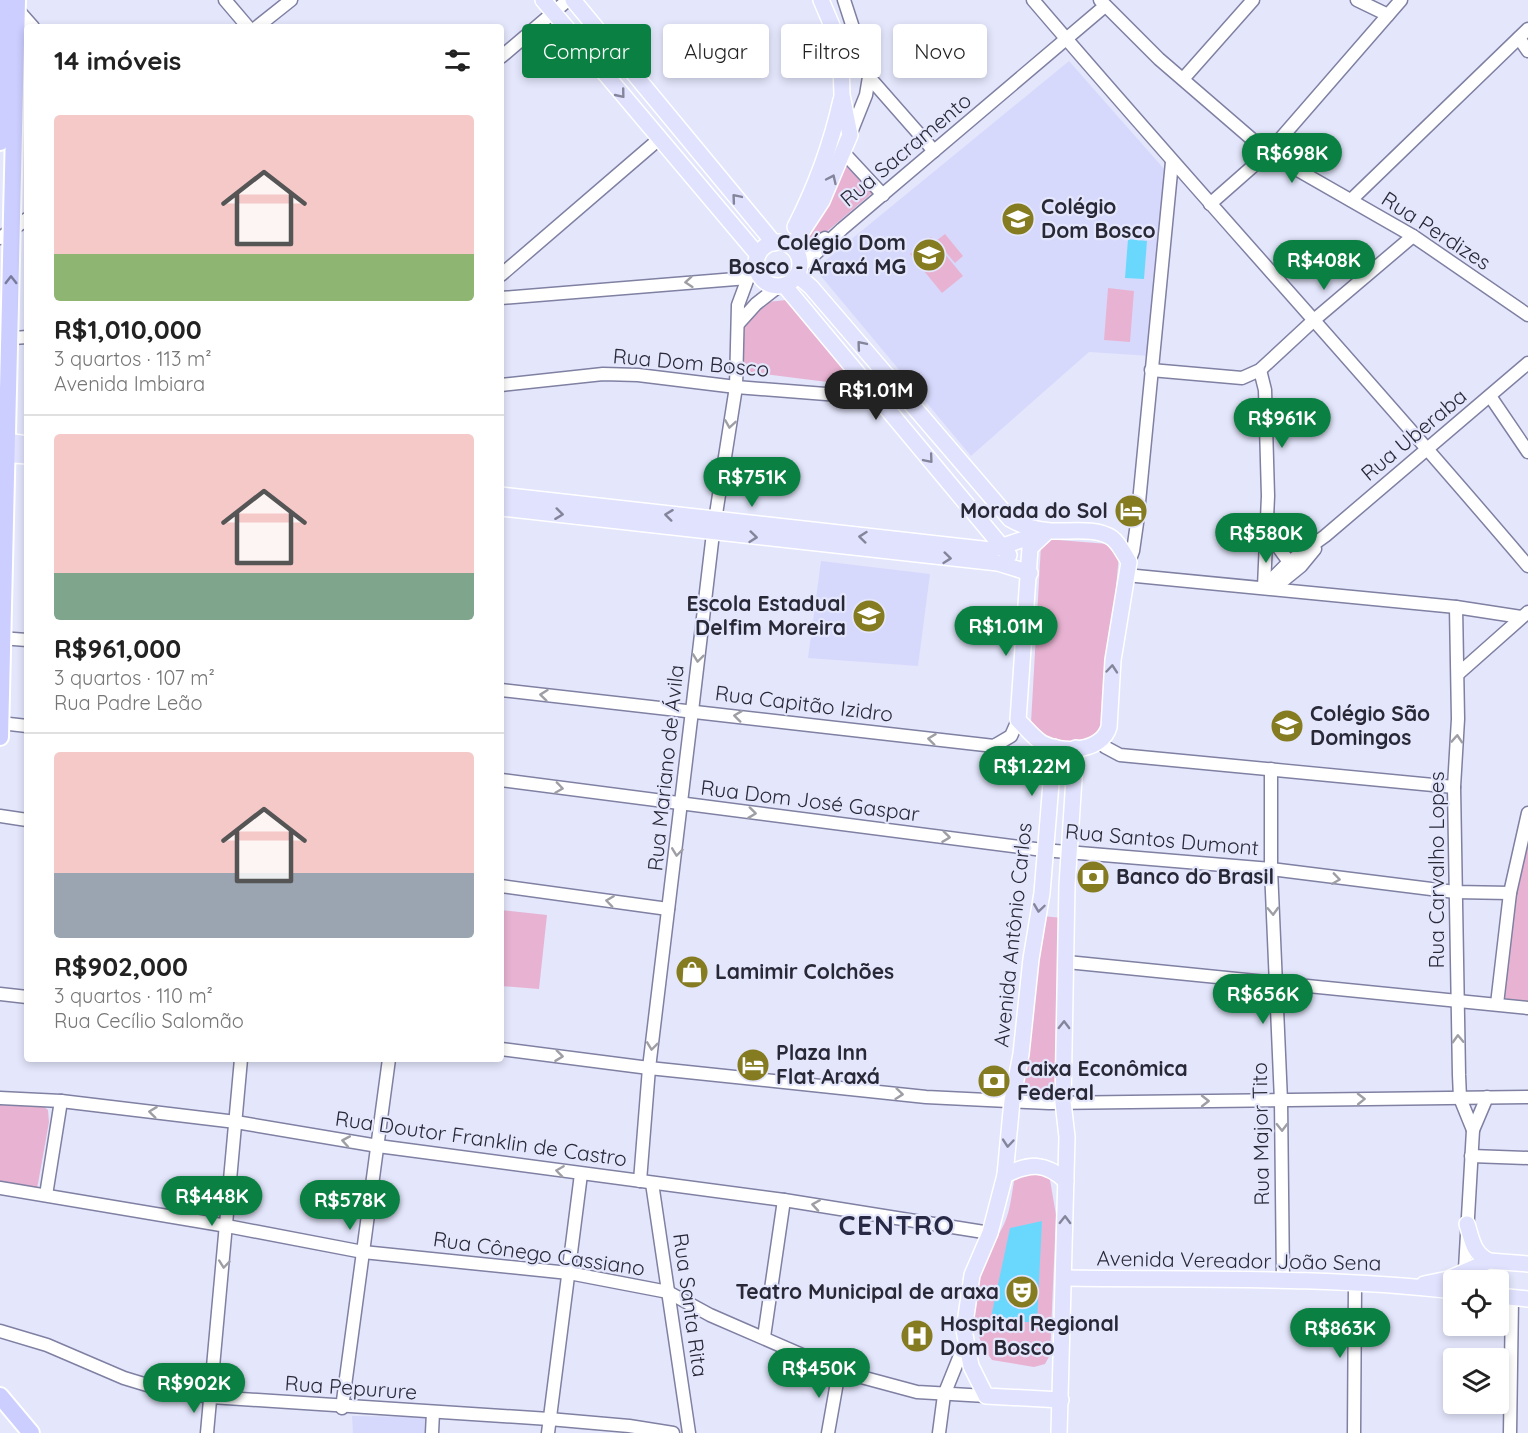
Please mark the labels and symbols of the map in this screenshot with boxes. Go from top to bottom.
one-way arrow [613,87,624,98]
street label: Rua Sacramento [835,87,976,212]
pin: R$698K [1243,133,1341,184]
one-way arrow [825,174,837,185]
street label: Rua Perdizes [1377,185,1496,275]
place label: Colégio Dom Bosco [1041,193,1156,243]
one-way arrow [732,194,743,205]
school or university icon: Colégio Dom Bosco [1000,201,1036,237]
place label: Colégio Dom Bosco - Araxá MG [728,229,906,279]
school or university icon: Colégio Dom Bosco - Araxá MG [911,237,947,273]
pin: R$408K [1275,240,1373,291]
one-way arrow [5,276,17,285]
one-way arrow [685,276,694,289]
one-way arrow [857,341,868,352]
street label: Rua Dom Bosco [612,342,770,382]
pin: R$1.01M [821,370,931,421]
street label: Rua Uberaba [1355,383,1471,486]
pin: R$961K [1233,398,1331,449]
one-way arrow [724,418,737,428]
one-way arrow [922,452,933,463]
pin: R$751K [703,457,801,508]
hotel icon: Morada do Sol [1113,493,1149,529]
place label: Morada do Sol [960,497,1108,523]
one-way arrow [555,508,564,520]
one-way arrow [664,509,673,522]
pin: R$580K [1217,513,1315,564]
one-way arrow [748,530,757,543]
one-way arrow [858,531,867,543]
one-way arrow [942,551,951,563]
place label: Escola Estadual Delfim Moreira [686,590,846,640]
school or university icon: Escola Estadual Delfim Moreira [851,598,887,634]
pin: R$1.01M [951,606,1061,657]
one-way arrow [692,654,705,663]
street label: Rua Mariano de Ávila [641,663,689,872]
one-way arrow [1105,664,1118,674]
street label: Rua Capitão Izidro [714,679,895,727]
one-way arrow [540,689,549,702]
place label: Colégio São Domingos [1310,700,1430,750]
school or university icon: Colégio São Domingos [1269,708,1305,744]
one-way arrow [734,710,743,723]
one-way arrow [927,733,936,745]
one-way arrow [1450,735,1463,744]
pin: R$1.22M [977,746,1087,797]
street label: Rua Carvalho Lopes [1423,771,1449,969]
street label: Rua Dom José Gaspar [699,774,921,826]
one-way arrow [554,781,564,793]
one-way arrow [748,806,757,819]
street label: Rua Santos Dumont [1064,818,1260,860]
street label: Avenida Antônio Carlos [987,821,1037,1049]
one-way arrow [941,831,950,843]
one-way arrow [671,848,683,857]
bank icon: Banco do Brasil [1075,859,1111,895]
place label: Banco do Brasil [1116,863,1274,889]
one-way arrow [1331,872,1340,884]
one-way arrow [606,895,615,907]
one-way arrow [1034,903,1046,913]
one-way arrow [1266,907,1279,916]
shop icon: Lamimir Colchões [674,954,710,990]
place label: Lamimir Colchões [715,958,894,984]
pin: R$656K [1214,974,1312,1025]
one-way arrow [1058,1021,1070,1030]
one-way arrow [1451,1035,1464,1044]
place label: Plaza Inn Flat Araxá [776,1039,880,1089]
one-way arrow [646,1041,659,1050]
hotel icon: Plaza Inn Flat Araxá [735,1047,771,1083]
one-way arrow [554,1050,564,1062]
place label: Caixa Econômica Federal [1017,1055,1188,1105]
street label: Rua Major Tito [1246,1062,1274,1206]
bank icon: Caixa Econômica Federal [976,1063,1012,1099]
one-way arrow [894,1088,903,1100]
one-way arrow [1356,1093,1365,1105]
one-way arrow [1201,1095,1210,1107]
street label: Rua Doutor Franklin de Castro [334,1105,629,1171]
one-way arrow [149,1106,158,1119]
one-way arrow [1275,1123,1288,1132]
one-way arrow [342,1135,352,1148]
one-way arrow [1002,1138,1015,1147]
one-way arrow [555,1166,565,1178]
pin: R$448K [163,1176,261,1227]
pin: R$578K [301,1180,399,1231]
one-way arrow [811,1199,821,1212]
district label: CENTRO [839,1208,955,1242]
one-way arrow [1059,1215,1071,1224]
street label: Rua Cônego Cassiano [431,1225,647,1281]
street label: Rua Santa Rita [668,1231,714,1378]
street label: Avenida Vereador João Sena [1096,1245,1382,1275]
one-way arrow [218,1259,231,1268]
theatre icon: Teatro Municipal de araxa [1004,1274,1040,1310]
place label: Teatro Municipal de araxa [736,1278,999,1304]
pin: R$863K [1291,1308,1389,1359]
place label: Hospital Regional Dom Bosco [940,1310,1119,1360]
hospital icon: Hospital Regional Dom Bosco [899,1318,935,1354]
pin: R$450K [770,1348,868,1399]
pin: R$902K [145,1363,243,1414]
street label: Rua Pepurure [284,1369,418,1405]

